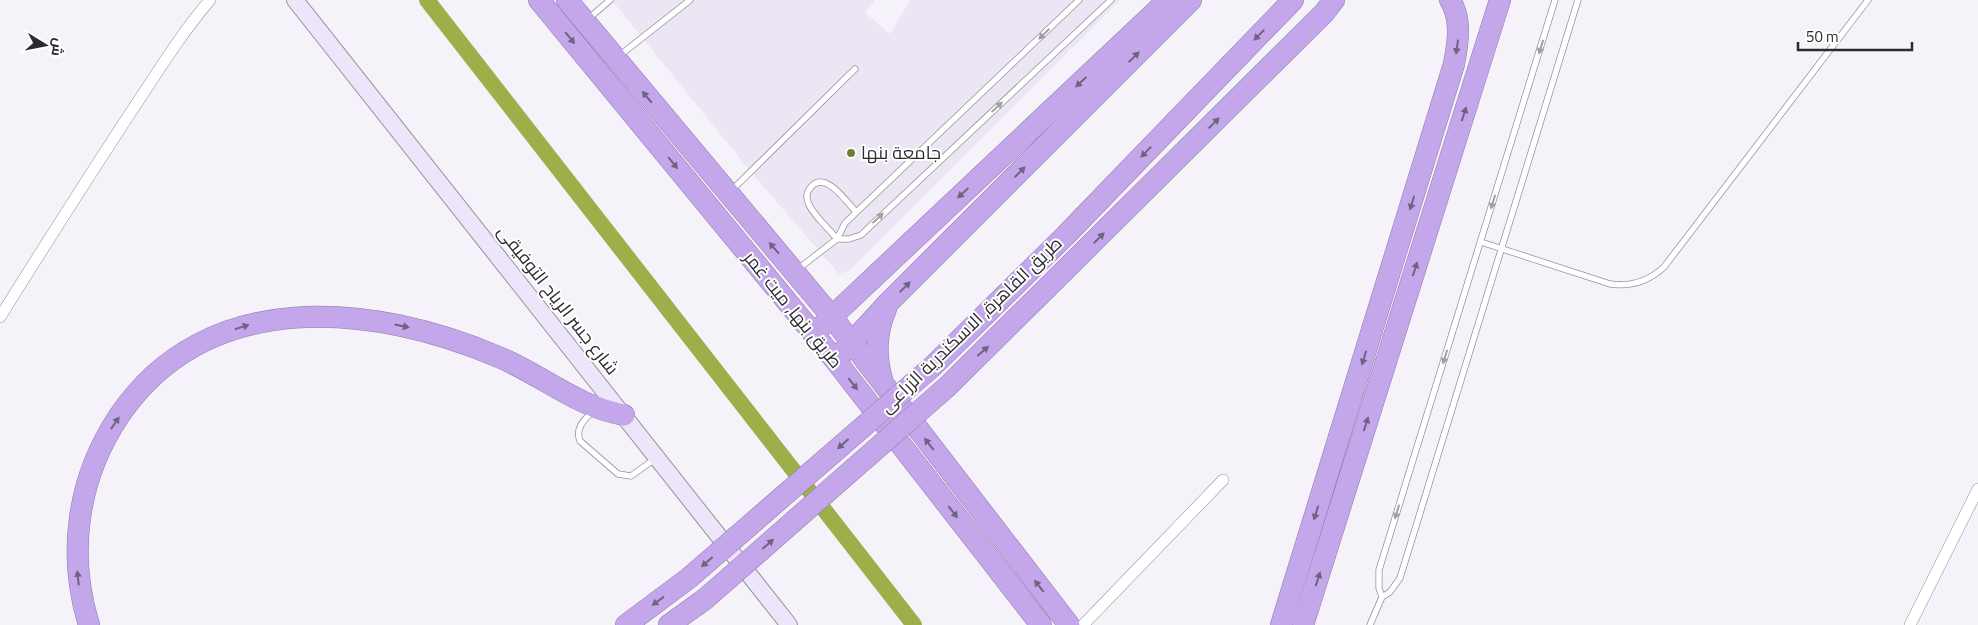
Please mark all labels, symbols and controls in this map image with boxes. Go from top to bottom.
north arrow [20,20,70,70]
scale bar [1798,20,1912,52]
text: 50 m [1806,25,1839,48]
one-way arrow [1038,28,1050,40]
one-way arrow [1253,29,1265,41]
one-way arrow [564,31,575,44]
text: ش [46,37,70,58]
one-way arrow [1453,39,1461,55]
one-way arrow [1537,39,1545,54]
one-way arrow [1128,51,1140,63]
one-way arrow [1076,76,1088,88]
one-way arrow [641,90,652,103]
one-way arrow [991,101,1003,113]
one-way arrow [1461,106,1469,121]
one-way arrow [1208,117,1220,129]
place label: جامعة بنها [861,139,941,166]
one-way arrow [1140,146,1152,158]
marker: جامعة بنها [845,147,857,159]
one-way arrow [668,156,679,169]
one-way arrow [1013,167,1025,179]
one-way arrow [958,187,970,199]
one-way arrow [1407,195,1415,210]
one-way arrow [1489,195,1497,210]
one-way arrow [872,212,884,224]
street label: شارع جسر الرياح التوفيقى [491,219,626,380]
street label: طريق القاهرة, الاسكندرية الزراعى [873,230,1068,419]
one-way arrow [1093,232,1105,244]
one-way arrow [768,242,780,254]
street label: طريق بنها, ميت غمر [737,244,849,374]
one-way arrow [1412,261,1420,276]
one-way arrow [898,281,910,293]
one-way arrow [234,322,249,330]
one-way arrow [395,323,411,331]
one-way arrow [976,346,989,357]
one-way arrow [1441,350,1449,365]
one-way arrow [1359,351,1367,366]
one-way arrow [848,377,859,390]
one-way arrow [110,416,120,429]
one-way arrow [1363,416,1371,431]
one-way arrow [924,437,934,451]
one-way arrow [837,438,849,449]
one-way arrow [948,505,958,519]
one-way arrow [1393,505,1401,520]
one-way arrow [1311,506,1319,521]
one-way arrow [761,538,773,550]
one-way arrow [701,557,714,568]
one-way arrow [74,569,82,585]
one-way arrow [1314,571,1322,586]
one-way arrow [1034,579,1044,593]
one-way arrow [652,596,665,607]

